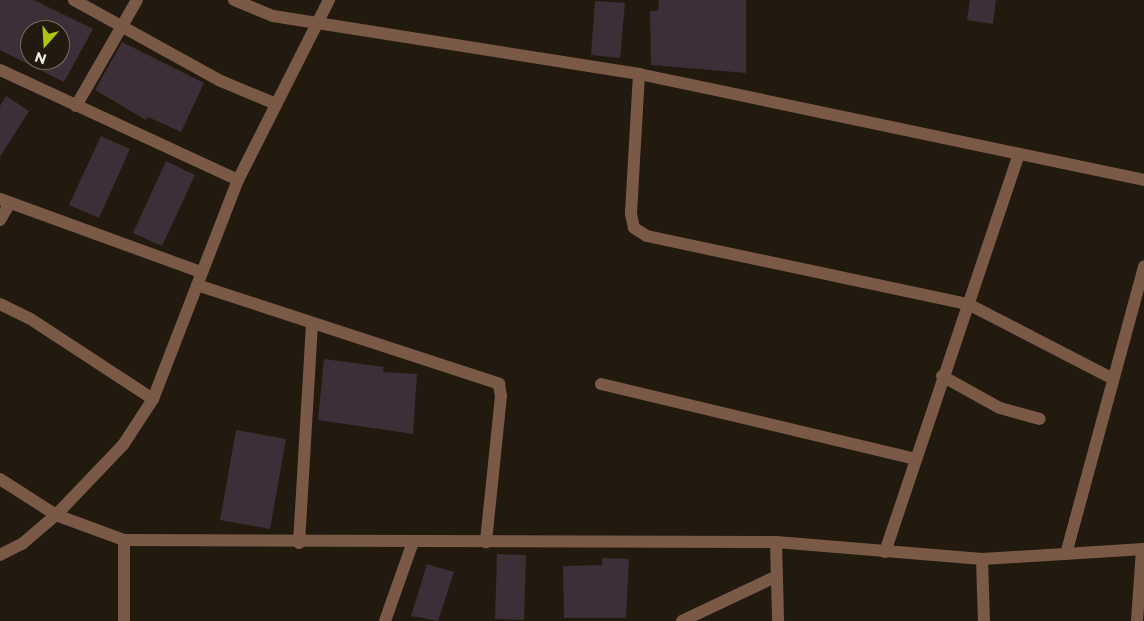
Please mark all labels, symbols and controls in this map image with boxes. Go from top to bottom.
north arrow [20,20,70,70]
text: N [32,48,49,69]

